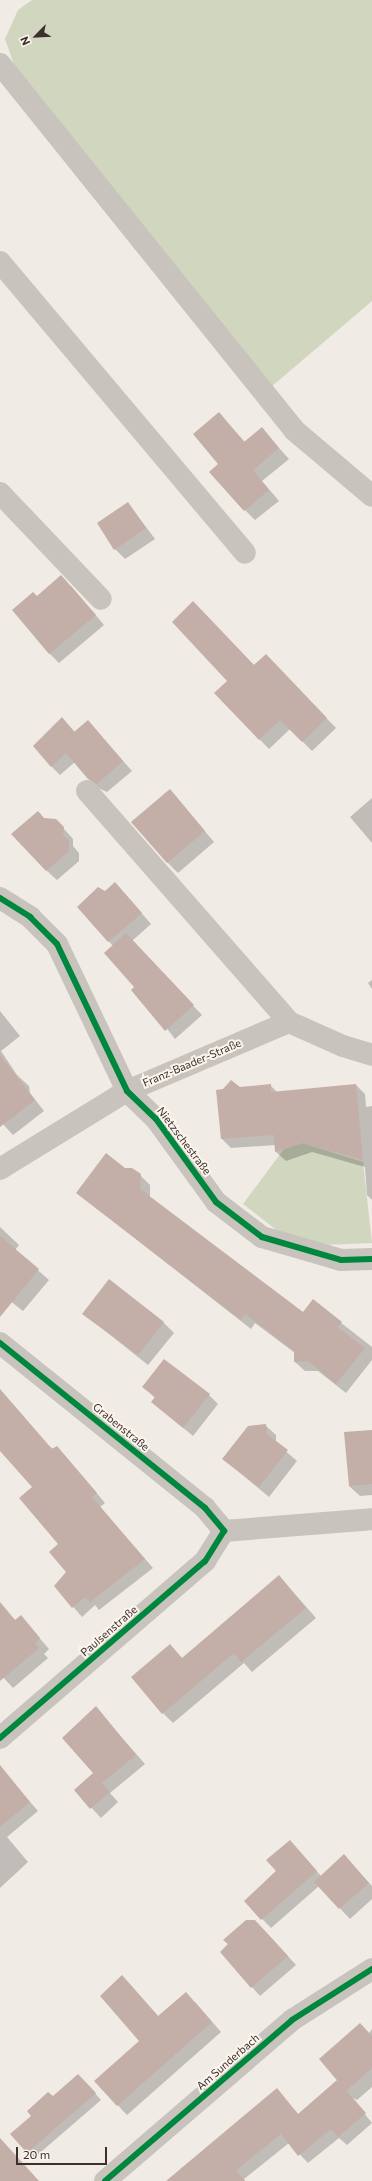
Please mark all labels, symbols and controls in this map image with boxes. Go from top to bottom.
north arrow [16,16,56,56]
text: N [17,35,32,48]
street label: Franz-Baader-Straße [141,1036,243,1090]
street label: Nietzschestraße [154,1105,214,1177]
street label: Grabenstraße [90,1400,152,1454]
street label: Paulsenstraße [78,1603,140,1659]
street label: Am Sunderbach [194,2031,262,2093]
scale bar [18,2139,109,2165]
text: 20 m [23,2147,50,2161]

